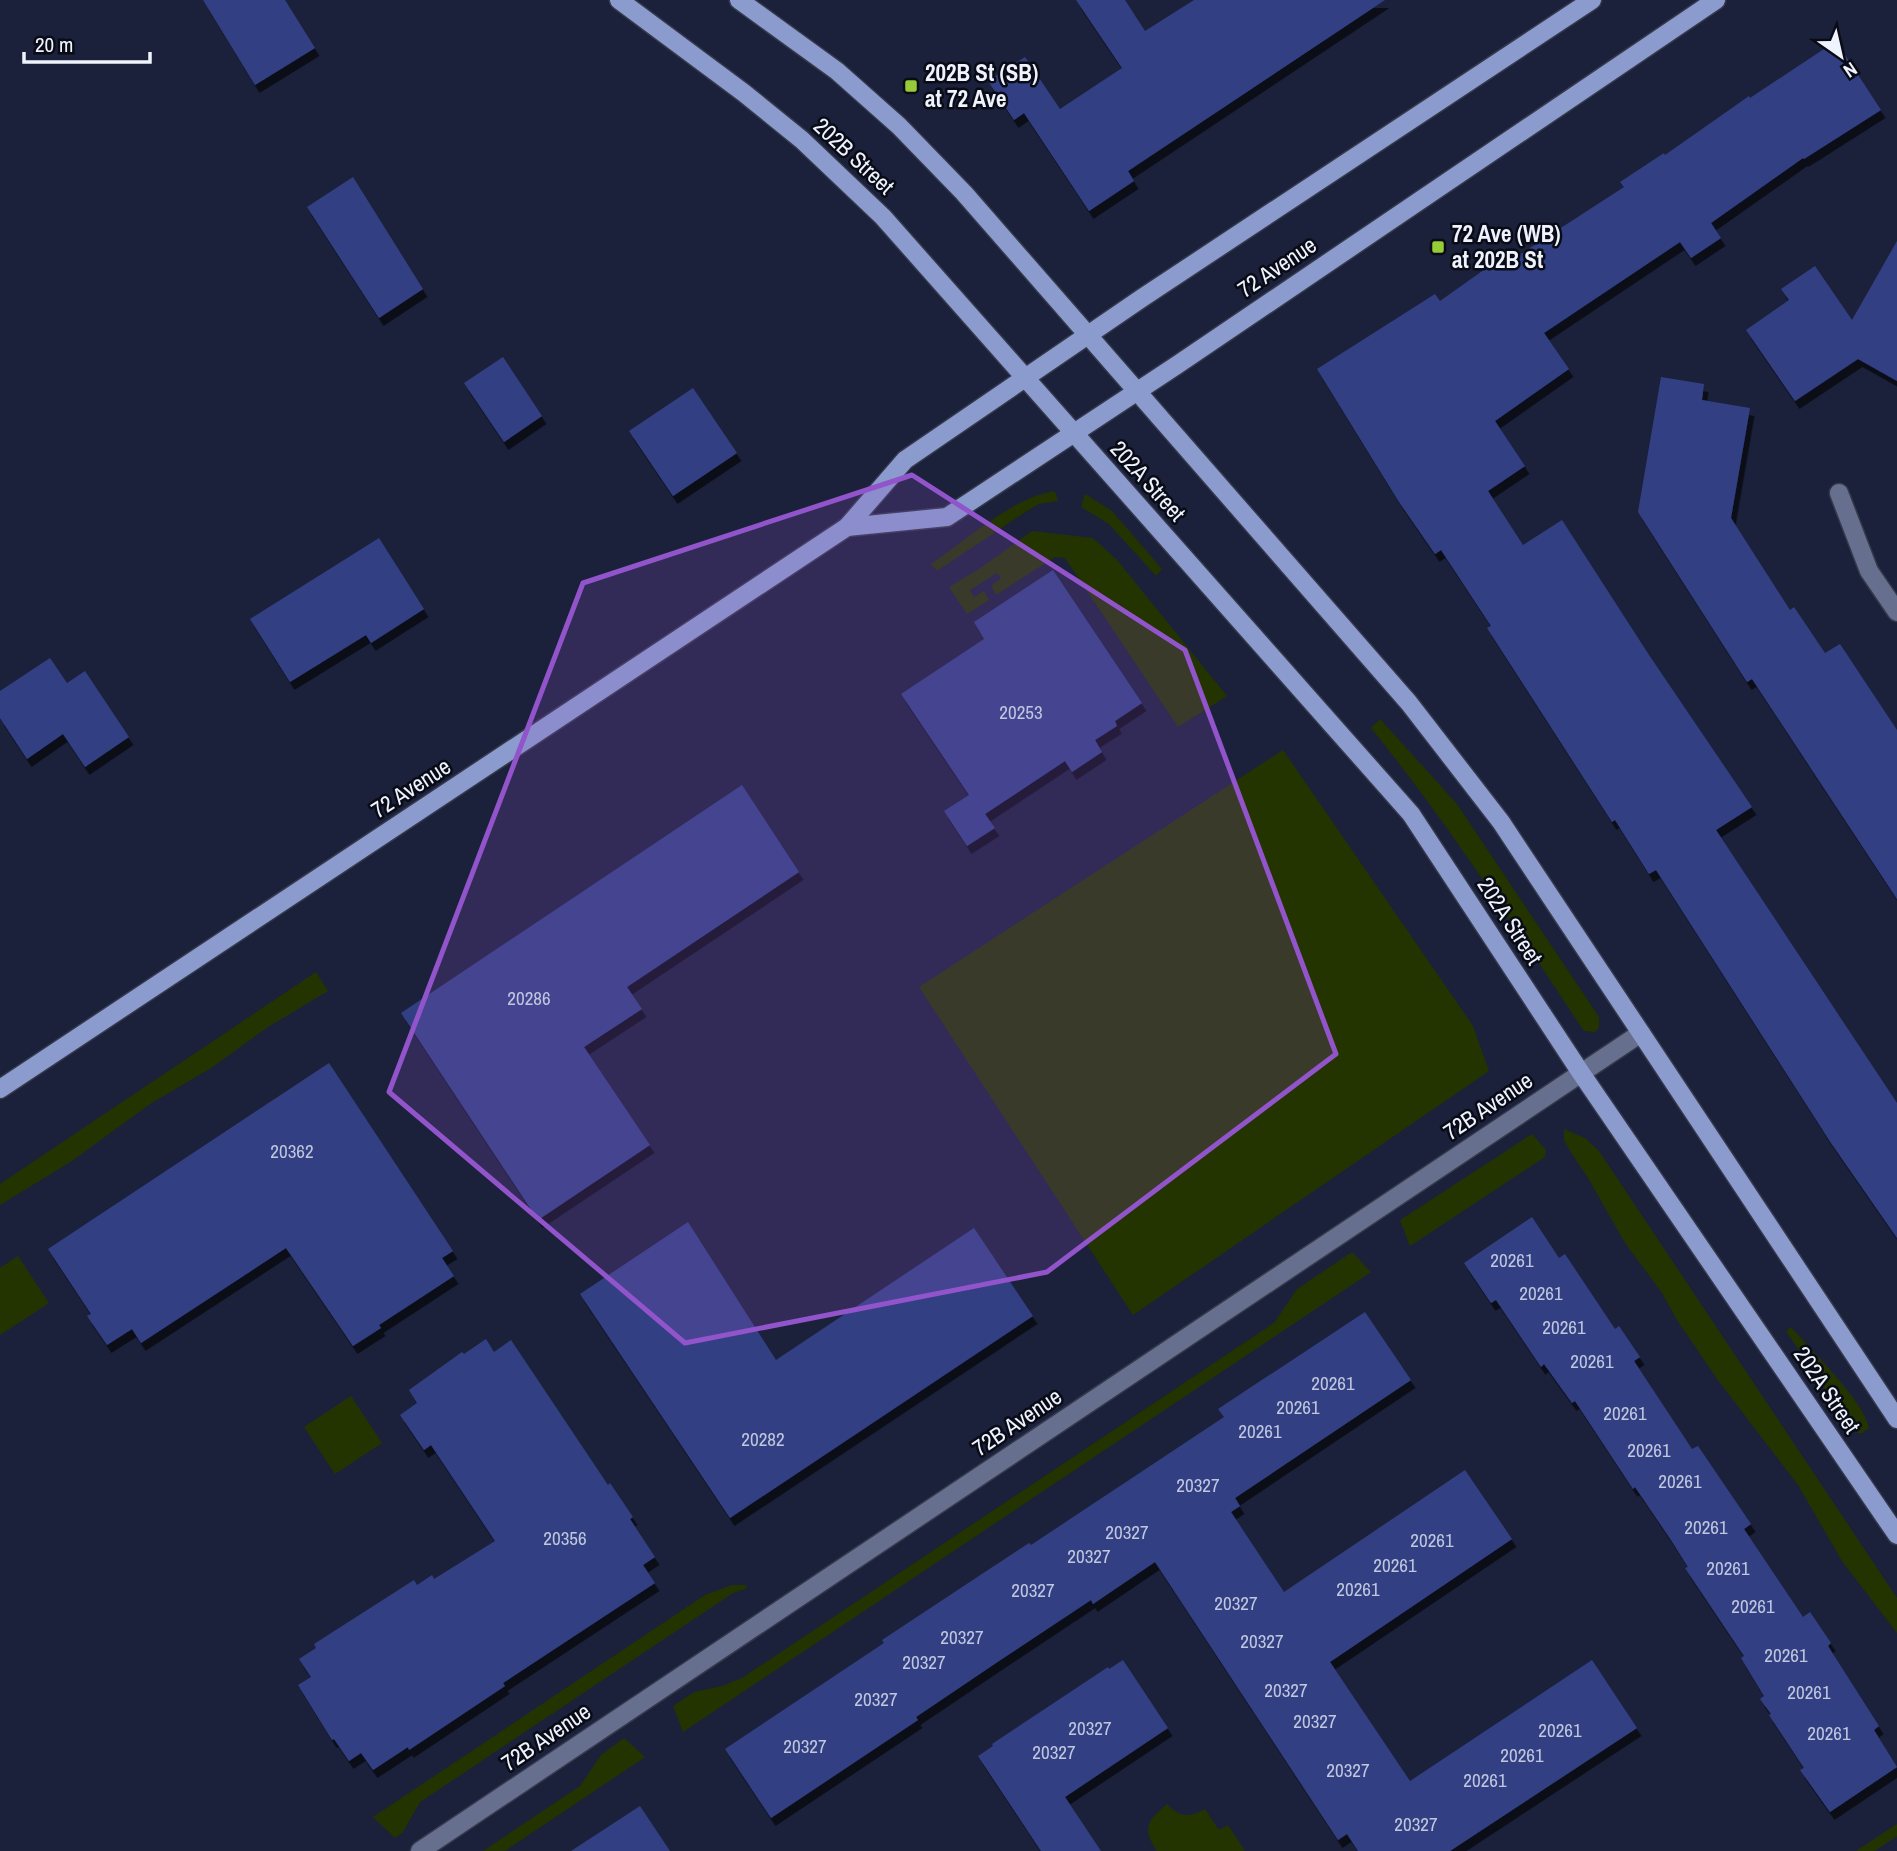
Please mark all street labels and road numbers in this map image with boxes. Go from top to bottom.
street label: 202B Street [807,110,901,201]
street label: 72 Avenue [1231,229,1322,304]
street label: 202A Street [1104,434,1193,528]
street label: 72 Avenue [365,750,456,825]
street label: 202A Street [1471,871,1550,971]
street label: 72B Avenue [1437,1064,1538,1147]
street label: 202A Street [1787,1340,1868,1439]
street label: 72B Avenue [966,1380,1067,1463]
street label: 72B Avenue [495,1695,596,1778]

